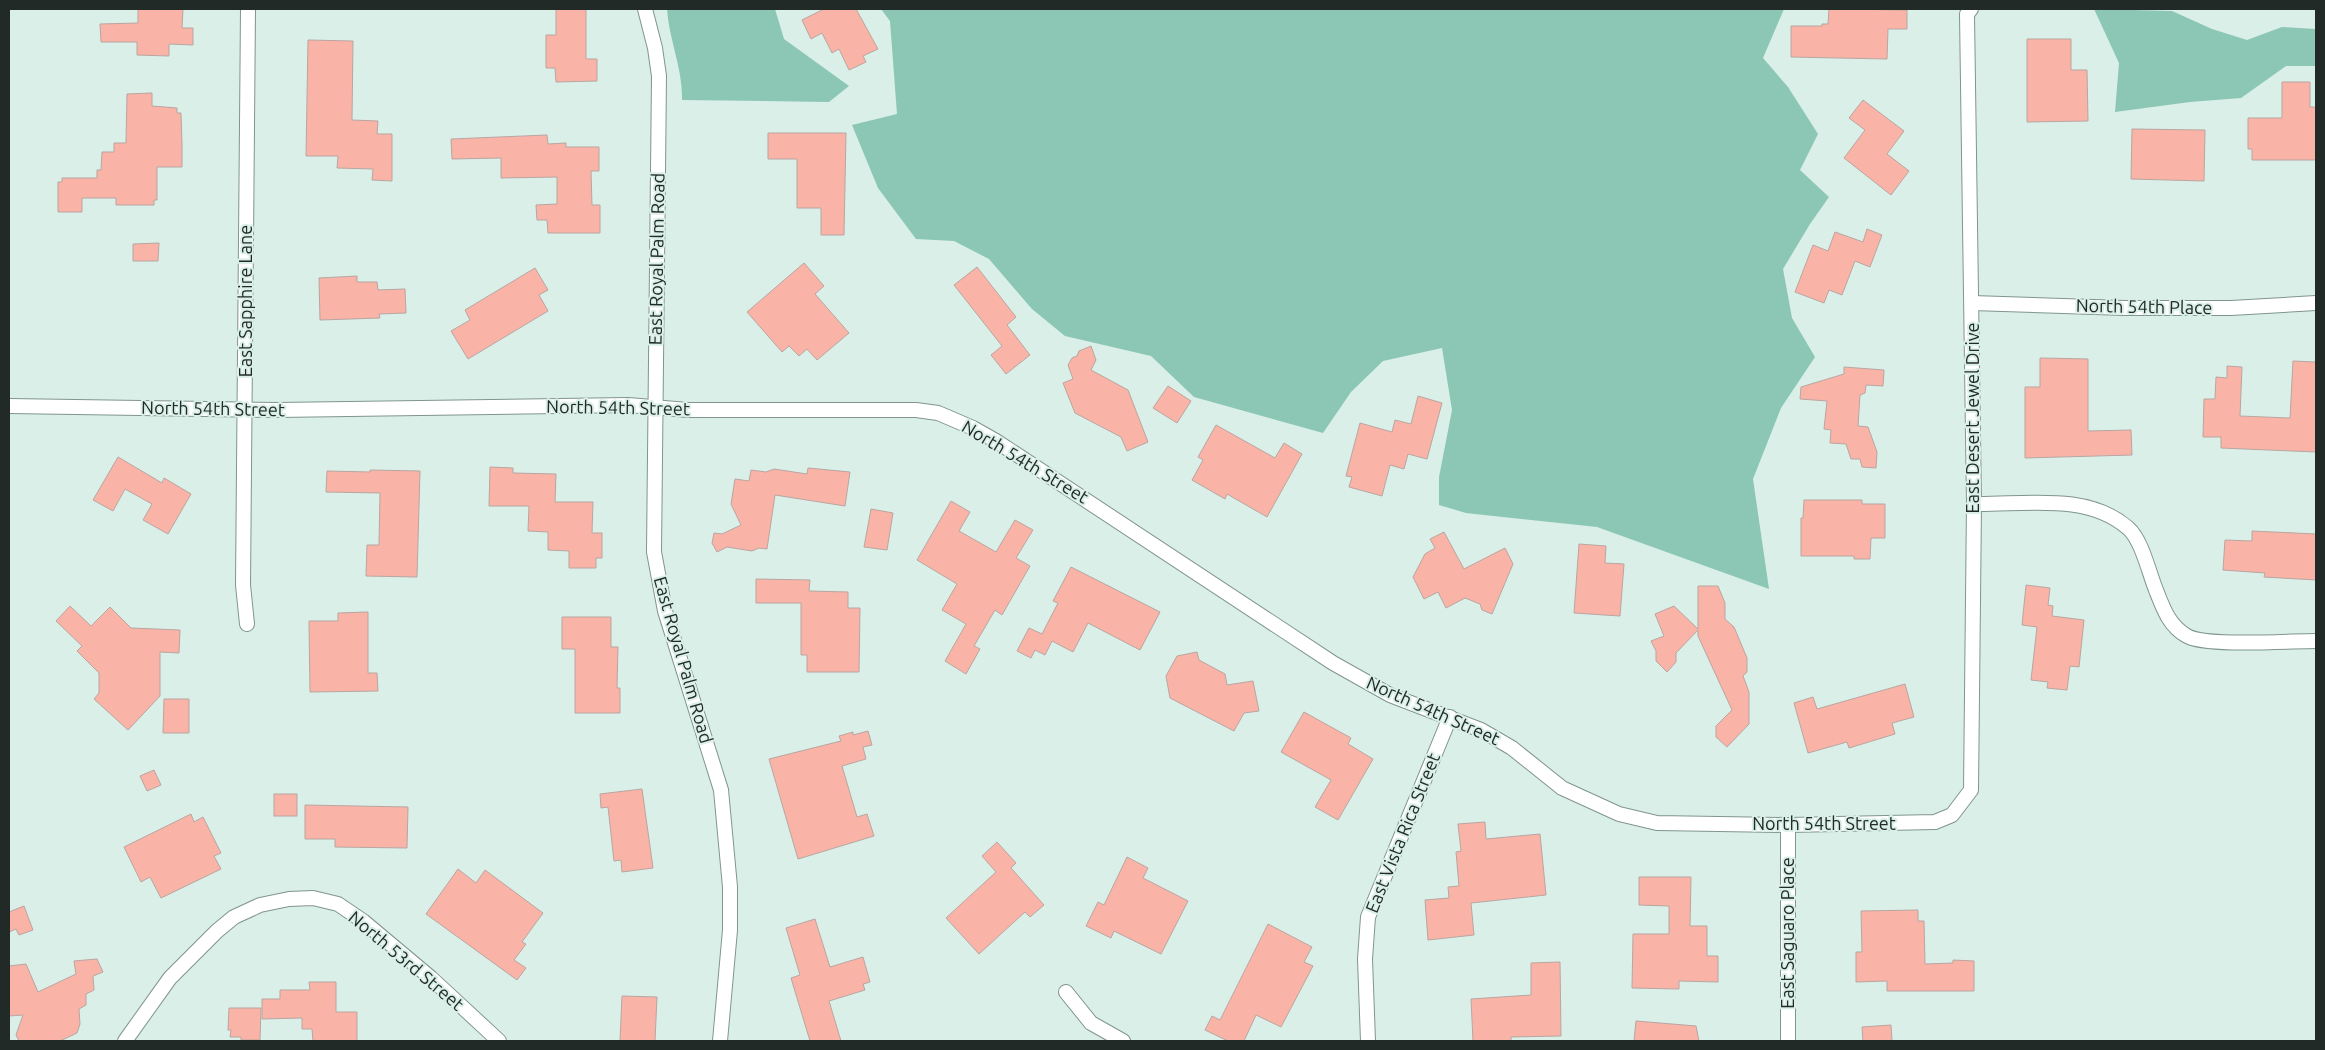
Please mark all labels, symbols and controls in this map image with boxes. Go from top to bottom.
street label: East Royal Palm Road [644,173,668,345]
street label: East Sapphire Lane [235,225,255,377]
street label: North 54th Place [2076,295,2212,317]
street label: East Desert Jewel Drive [1962,323,1982,513]
street label: North 54th Street [546,396,690,418]
street label: North 54th Street [141,397,285,419]
street label: North 54th Street [959,416,1092,507]
street label: East Royal Palm Road [651,574,717,745]
street label: North 54th Street [1364,672,1503,748]
street label: East Vista Rica Street [1361,750,1443,915]
street label: North 54th Street [1752,813,1896,833]
street label: East Saguaro Place [1777,857,1797,1009]
street label: North 53rd Street [345,906,468,1014]

